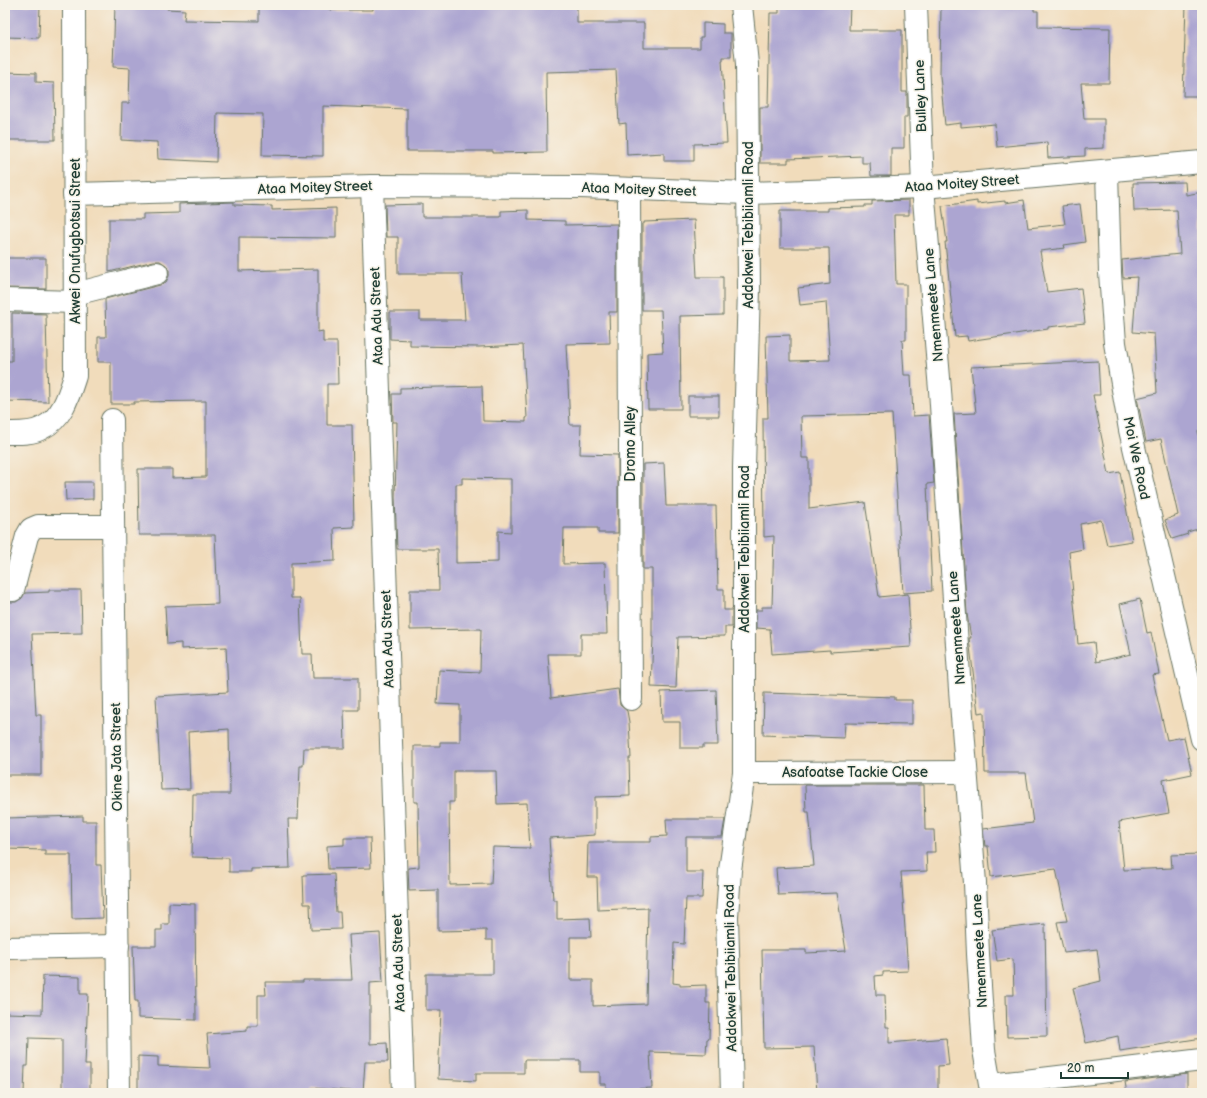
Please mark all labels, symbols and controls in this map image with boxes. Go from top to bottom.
street label: Bulley Lane [911,59,930,133]
street label: Addokwei Tebibiiamli Road [740,141,757,309]
street label: Akwei Onufugbotsui Street [67,157,84,324]
street label: Ataa Moitey Street [904,171,1021,196]
street label: Ataa Moitey Street [257,177,373,198]
street label: Ataa Moitey Street [581,179,697,200]
street label: Nmenmeete Lane [920,247,947,363]
street label: Ataa Adu Street [366,266,387,365]
street label: Dromo Alley [622,406,639,482]
street label: Moi We Road [1119,415,1154,501]
street label: Addokwei Tebibiiamli Road [736,465,753,633]
street label: Nmenmeete Lane [944,570,969,686]
street label: Ataa Adu Street [377,589,398,688]
street label: Okine Jata Street [107,702,126,812]
street label: Asafoatse Tackie Close [782,764,928,781]
street label: Addokwei Tebibiiamli Road [721,884,740,1052]
street label: Nmenmeete Lane [968,894,991,1008]
street label: Ataa Adu Street [388,913,409,1012]
scale bar [1061,1054,1128,1080]
text: 20 m [1067,1061,1094,1076]

